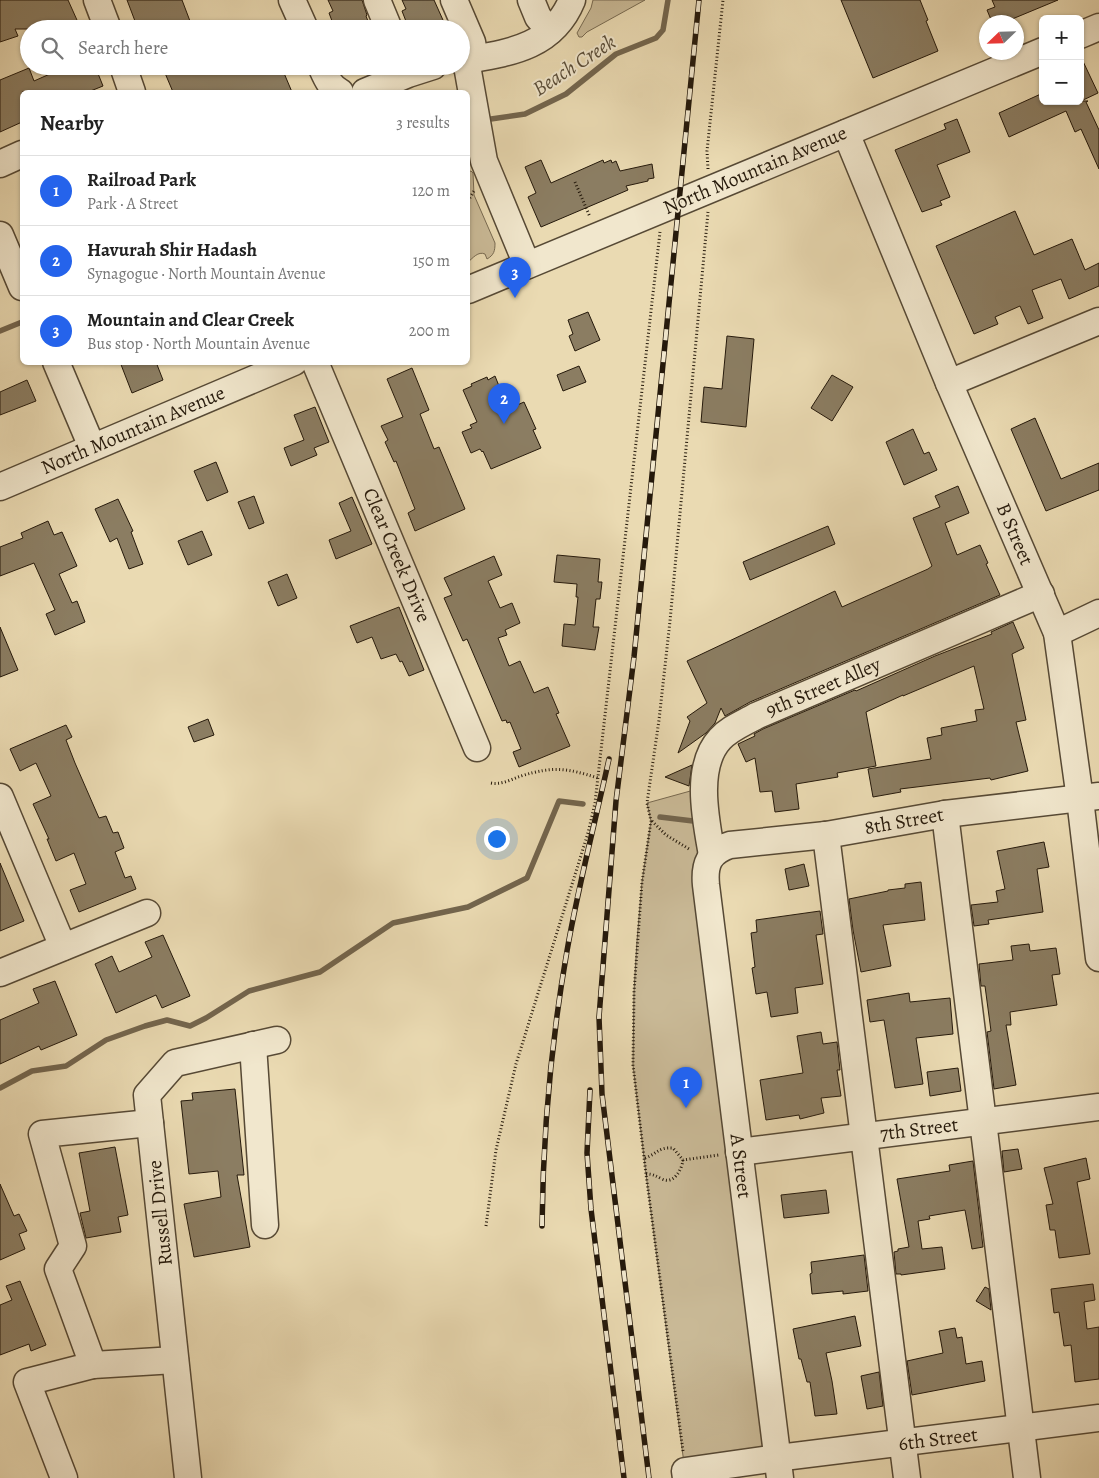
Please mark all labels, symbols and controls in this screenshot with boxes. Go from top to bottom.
north arrow [979,15,1024,60]
map controls [1039,15,1084,105]
button: + [1039,15,1084,60]
search box [20,20,470,75]
water label: Beach Creek [527,28,621,102]
icon: search [38,34,66,62]
text: Search here [78,35,168,61]
button: − [1039,60,1084,105]
text: Nearby [40,109,103,137]
text: 3 results [396,112,450,134]
street label: North Mountain Avenue [659,119,851,221]
text: Railroad Park [87,167,196,193]
text: 1 [53,180,59,202]
text: 120 m [412,180,450,202]
text: Park · A Street [87,193,178,215]
text: Havurah Shir Hadash [87,237,257,263]
text: 2 [52,250,60,272]
text: 150 m [413,250,450,272]
pin: 3 [499,257,531,298]
text: Synagogue · North Mountain Avenue [87,263,326,285]
text: Mountain and Clear Creek [87,307,294,333]
text: 3 [53,320,59,342]
text: 200 m [409,320,450,342]
text: Bus stop · North Mountain Avenue [87,333,310,355]
street label: North Mountain Avenue [37,379,229,481]
pin: 2 [488,383,520,424]
street label: Clear Creek Drive [357,484,437,626]
street label: B Street [990,499,1040,570]
street label: 9th Street Alley [761,650,886,723]
street label: 8th Street [862,801,946,841]
your location [484,826,510,852]
pin: 1 [670,1067,702,1108]
street label: 7th Street [878,1111,960,1147]
street label: A Street [724,1131,758,1200]
street label: Russell Drive [141,1159,179,1267]
street label: 6th Street [897,1421,980,1457]

